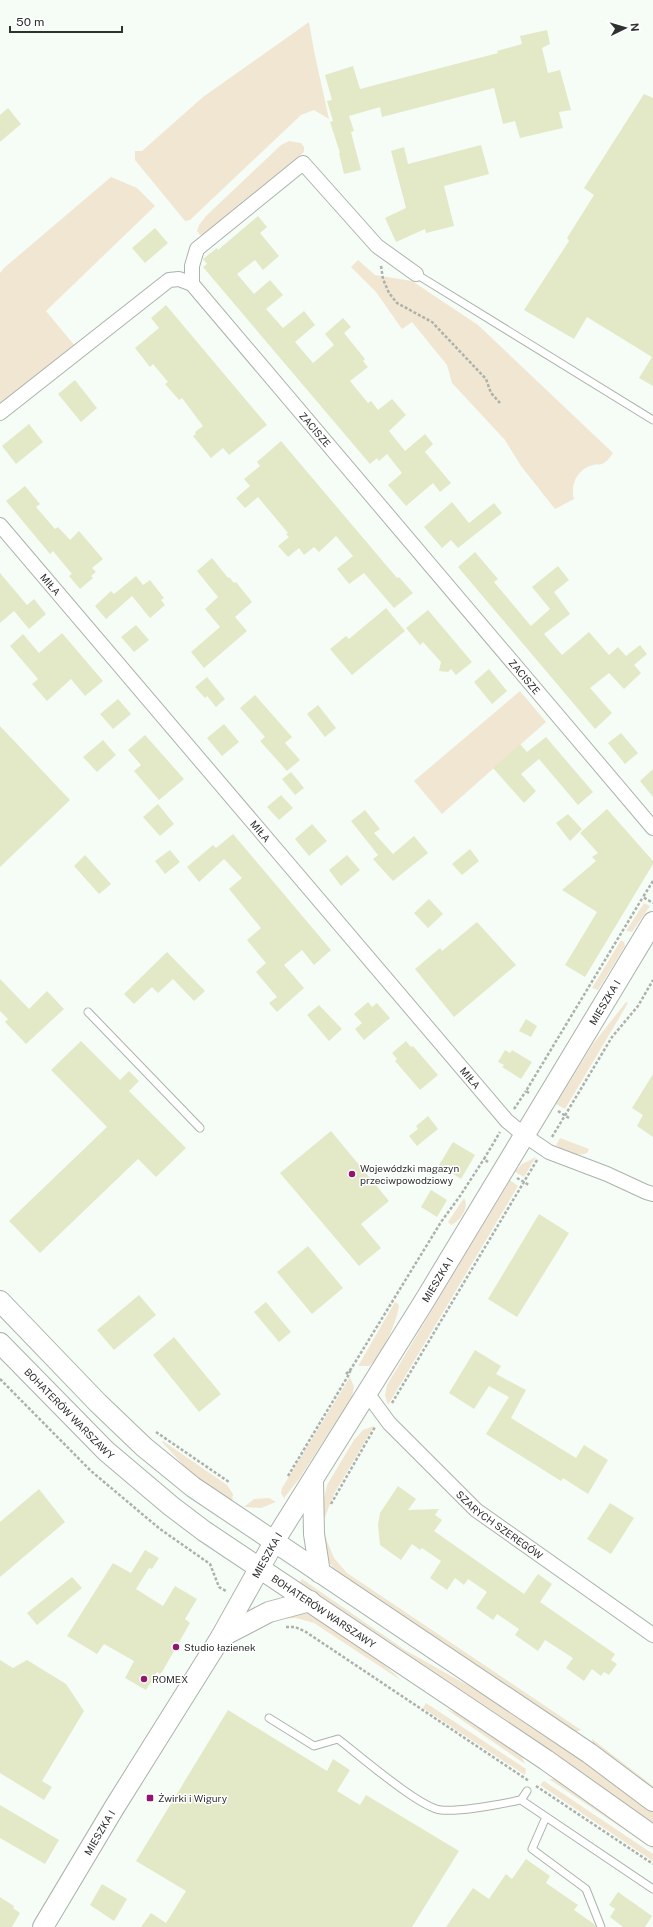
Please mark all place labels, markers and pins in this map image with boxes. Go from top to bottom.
place label: Wojewódzki magazyn przeciwpowodziowy [360,1162,459,1186]
marker: Wojewódzki magazyn przeciwpowodziowy [347,1169,357,1179]
place label: Studio łazienek [184,1641,256,1653]
marker: Studio łazienek [171,1642,181,1652]
place label: ROMEX [152,1673,188,1685]
marker: ROMEX [139,1674,149,1684]
place label: Żwirki i Wigury [158,1792,228,1804]
marker: Żwirki i Wigury [145,1793,155,1803]

